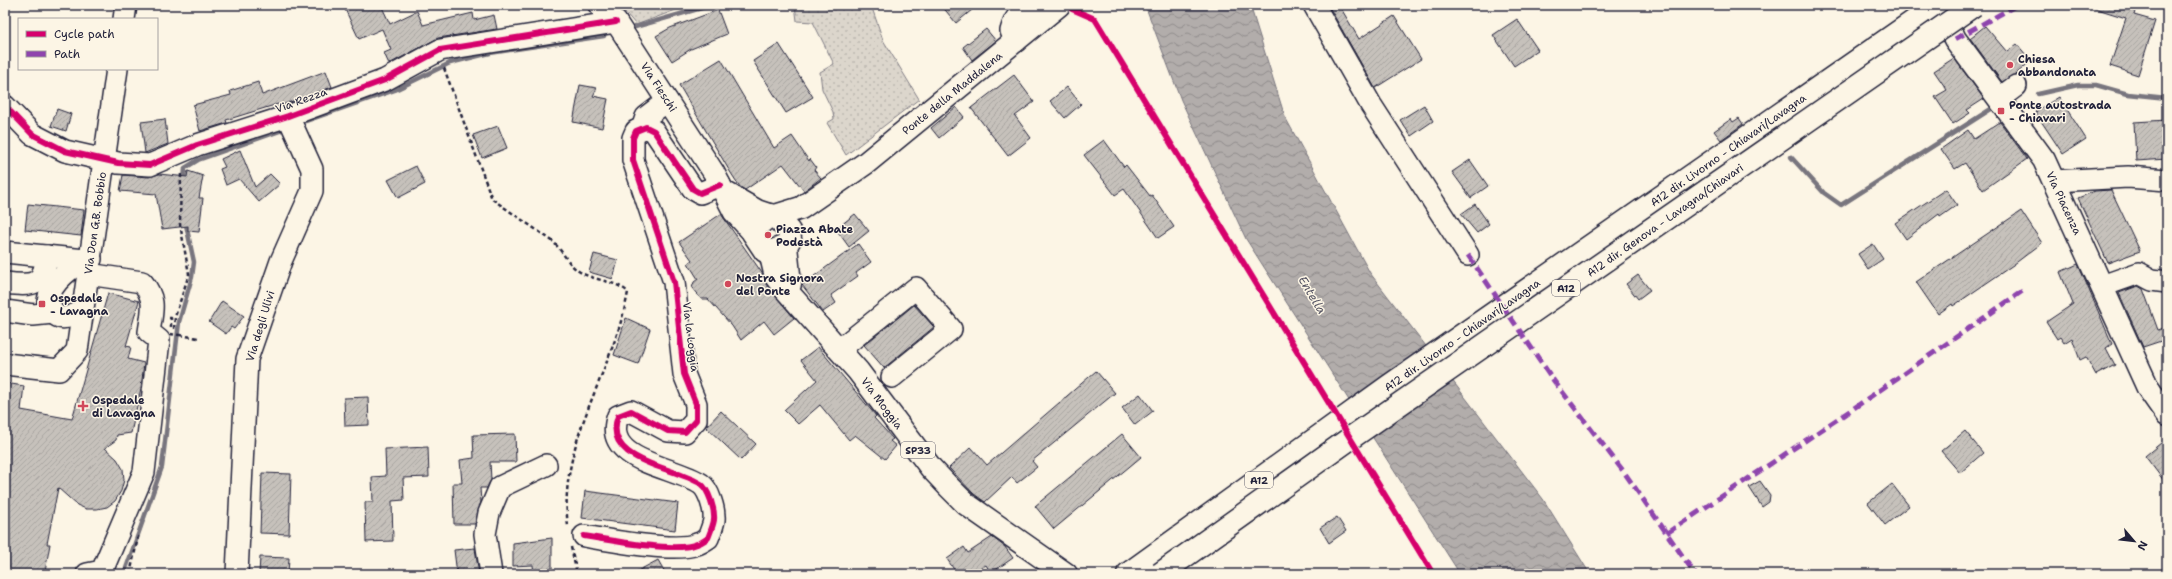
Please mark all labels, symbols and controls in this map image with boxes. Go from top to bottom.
legend [18,18,158,70]
text: Cycle path [54,26,115,42]
text: Path [54,46,80,62]
street label: Ponte della Maddalena [899,48,1006,138]
place label: Chiesa abbandonata [2018,52,2097,80]
street label: Via Fieschi [637,59,680,115]
marker: Chiesa abbandonata [2005,60,2015,70]
street label: Via Rezza [273,84,329,117]
street label: A12 dir. Livorno - Chiavari/Lavagna [1647,91,1809,210]
place label: Ponte autostrada - Chiavari [2009,98,2112,126]
marker: Ponte autostrada - Chiavari [1996,106,2006,116]
street label: A12 dir. Genova - Lavagna/Chiavari [1584,160,1747,280]
street label: Via Piacenza [2042,169,2085,237]
street label: Via Don G.B. Bobbio [81,171,110,275]
place label: Piazza Abate Podestà [776,222,853,250]
marker: Piazza Abate Podestà [763,230,773,240]
place label: Nostra Signora del Ponte [736,271,824,299]
water label: Entella [1294,273,1330,317]
street label: A12 dir. Livorno - Chiavari/Lavagna [1381,276,1543,395]
marker: Nostra Signora del Ponte [723,279,733,289]
road number: A12 [1552,280,1580,296]
street label: Via degli Ulivi [243,289,278,363]
place label: Ospedale - Lavagna [50,291,109,319]
marker: Ospedale - Lavagna [37,299,47,309]
street label: Via la Loggia [679,301,702,373]
street label: Via Moggia [857,374,906,432]
place label: Ospedale di Lavagna [92,393,156,421]
marker: Ospedale di Lavagna [77,400,89,412]
road number: SP33 [901,442,935,458]
road number: A12 [1245,472,1273,488]
north arrow [2114,521,2154,561]
text: N [2134,538,2151,553]

